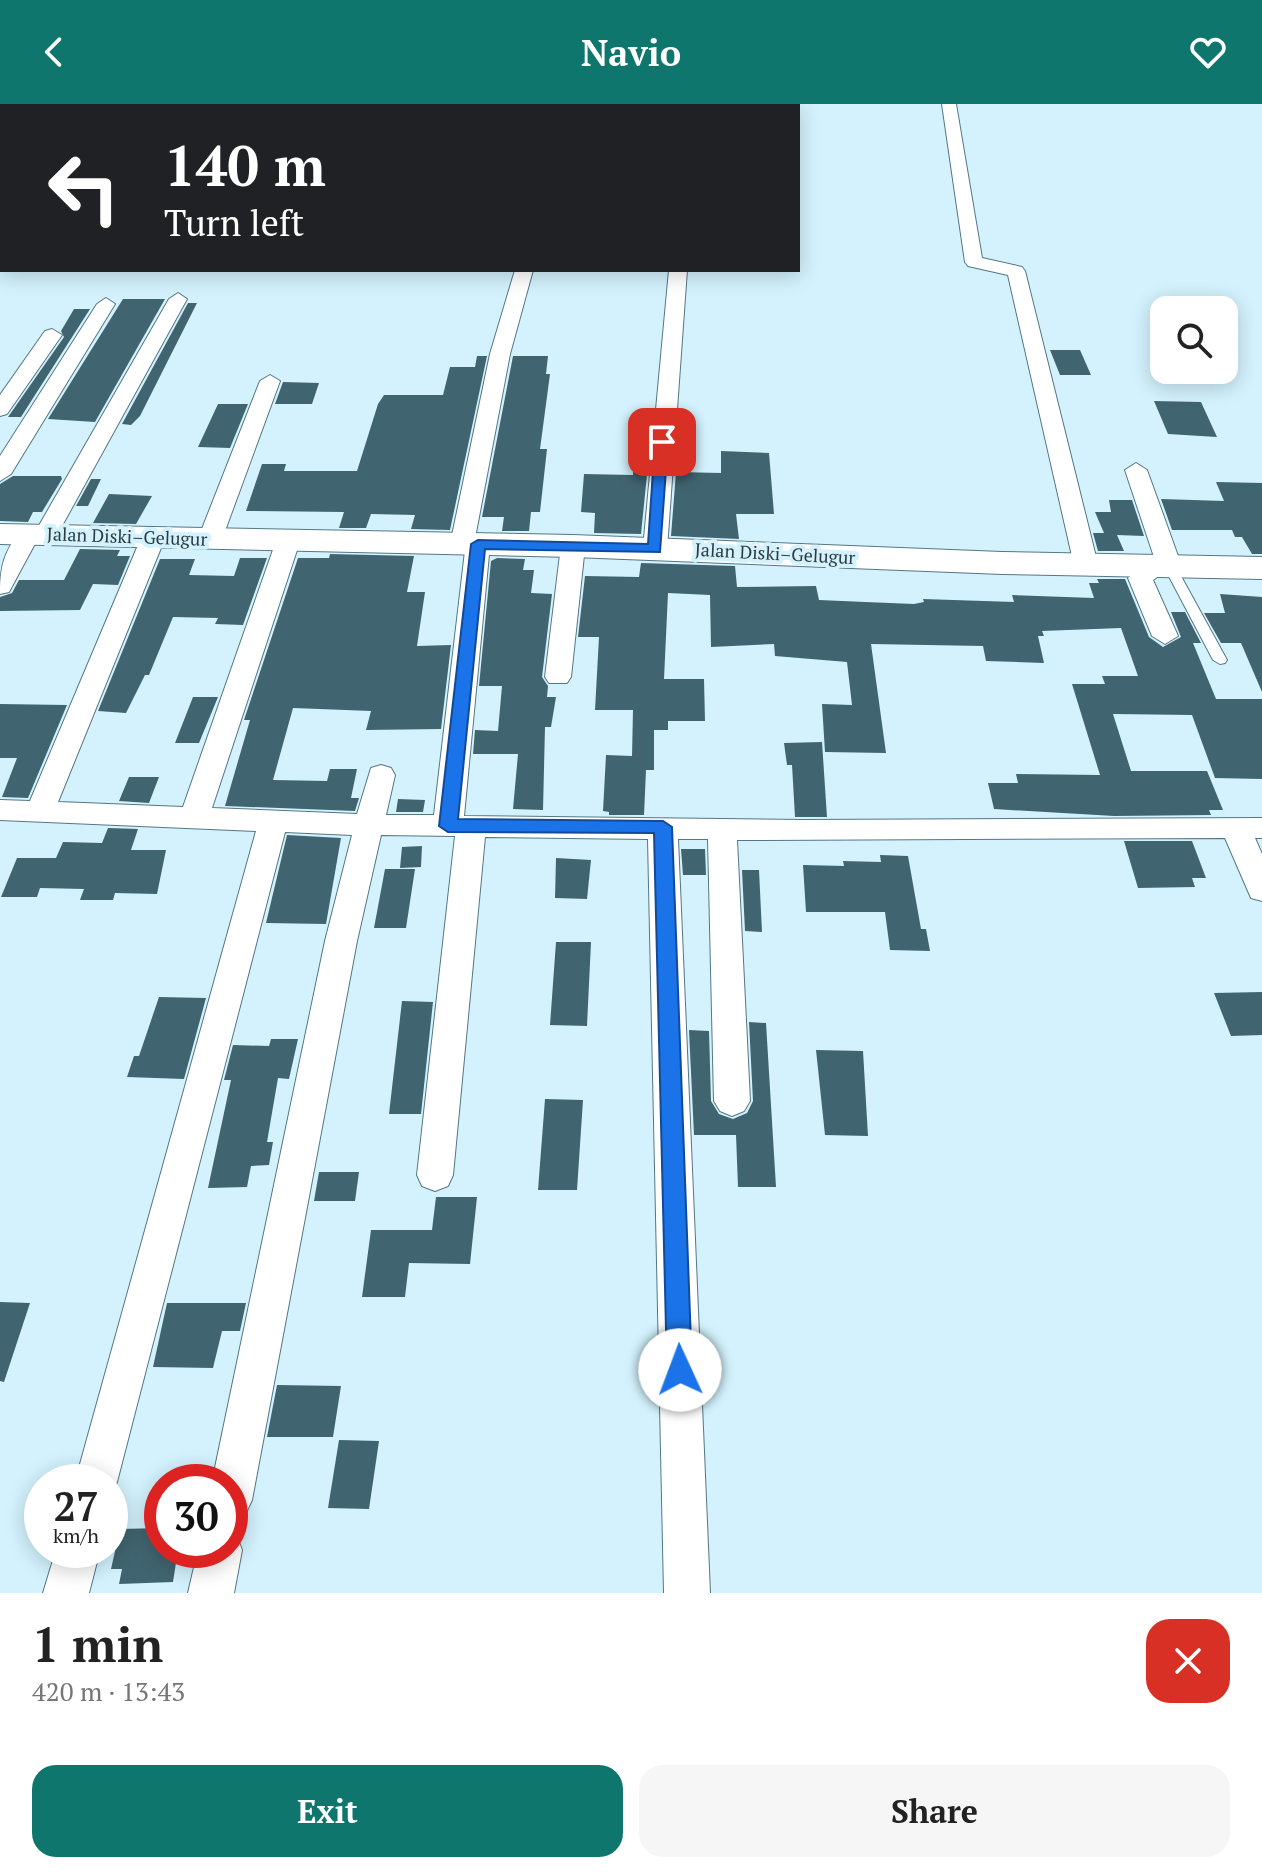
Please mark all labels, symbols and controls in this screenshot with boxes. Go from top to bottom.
text: Navio [581,29,681,76]
icon: back [32,30,76,74]
icon: heart [1186,30,1230,74]
text: 140 m [164,128,326,202]
icon: left [32,136,136,240]
text: Turn left [164,199,304,246]
map controls [1150,296,1238,384]
button: search [1150,296,1238,384]
pin [628,408,696,476]
icon: arrive [640,420,684,464]
street label: Jalan Diski–Gelugur [46,521,208,551]
street label: Jalan Diski–Gelugur [694,537,856,569]
position arrow [638,1328,722,1412]
speed limit sign: 30 [144,1464,248,1568]
text: 27 [53,1479,99,1532]
text: km/h [53,1522,99,1549]
text: 1 min [32,1612,163,1676]
button: close [1146,1619,1230,1703]
text: 420 m · 13:43 [32,1674,185,1708]
button: Exit [32,1765,623,1857]
button: Share [639,1765,1230,1857]

